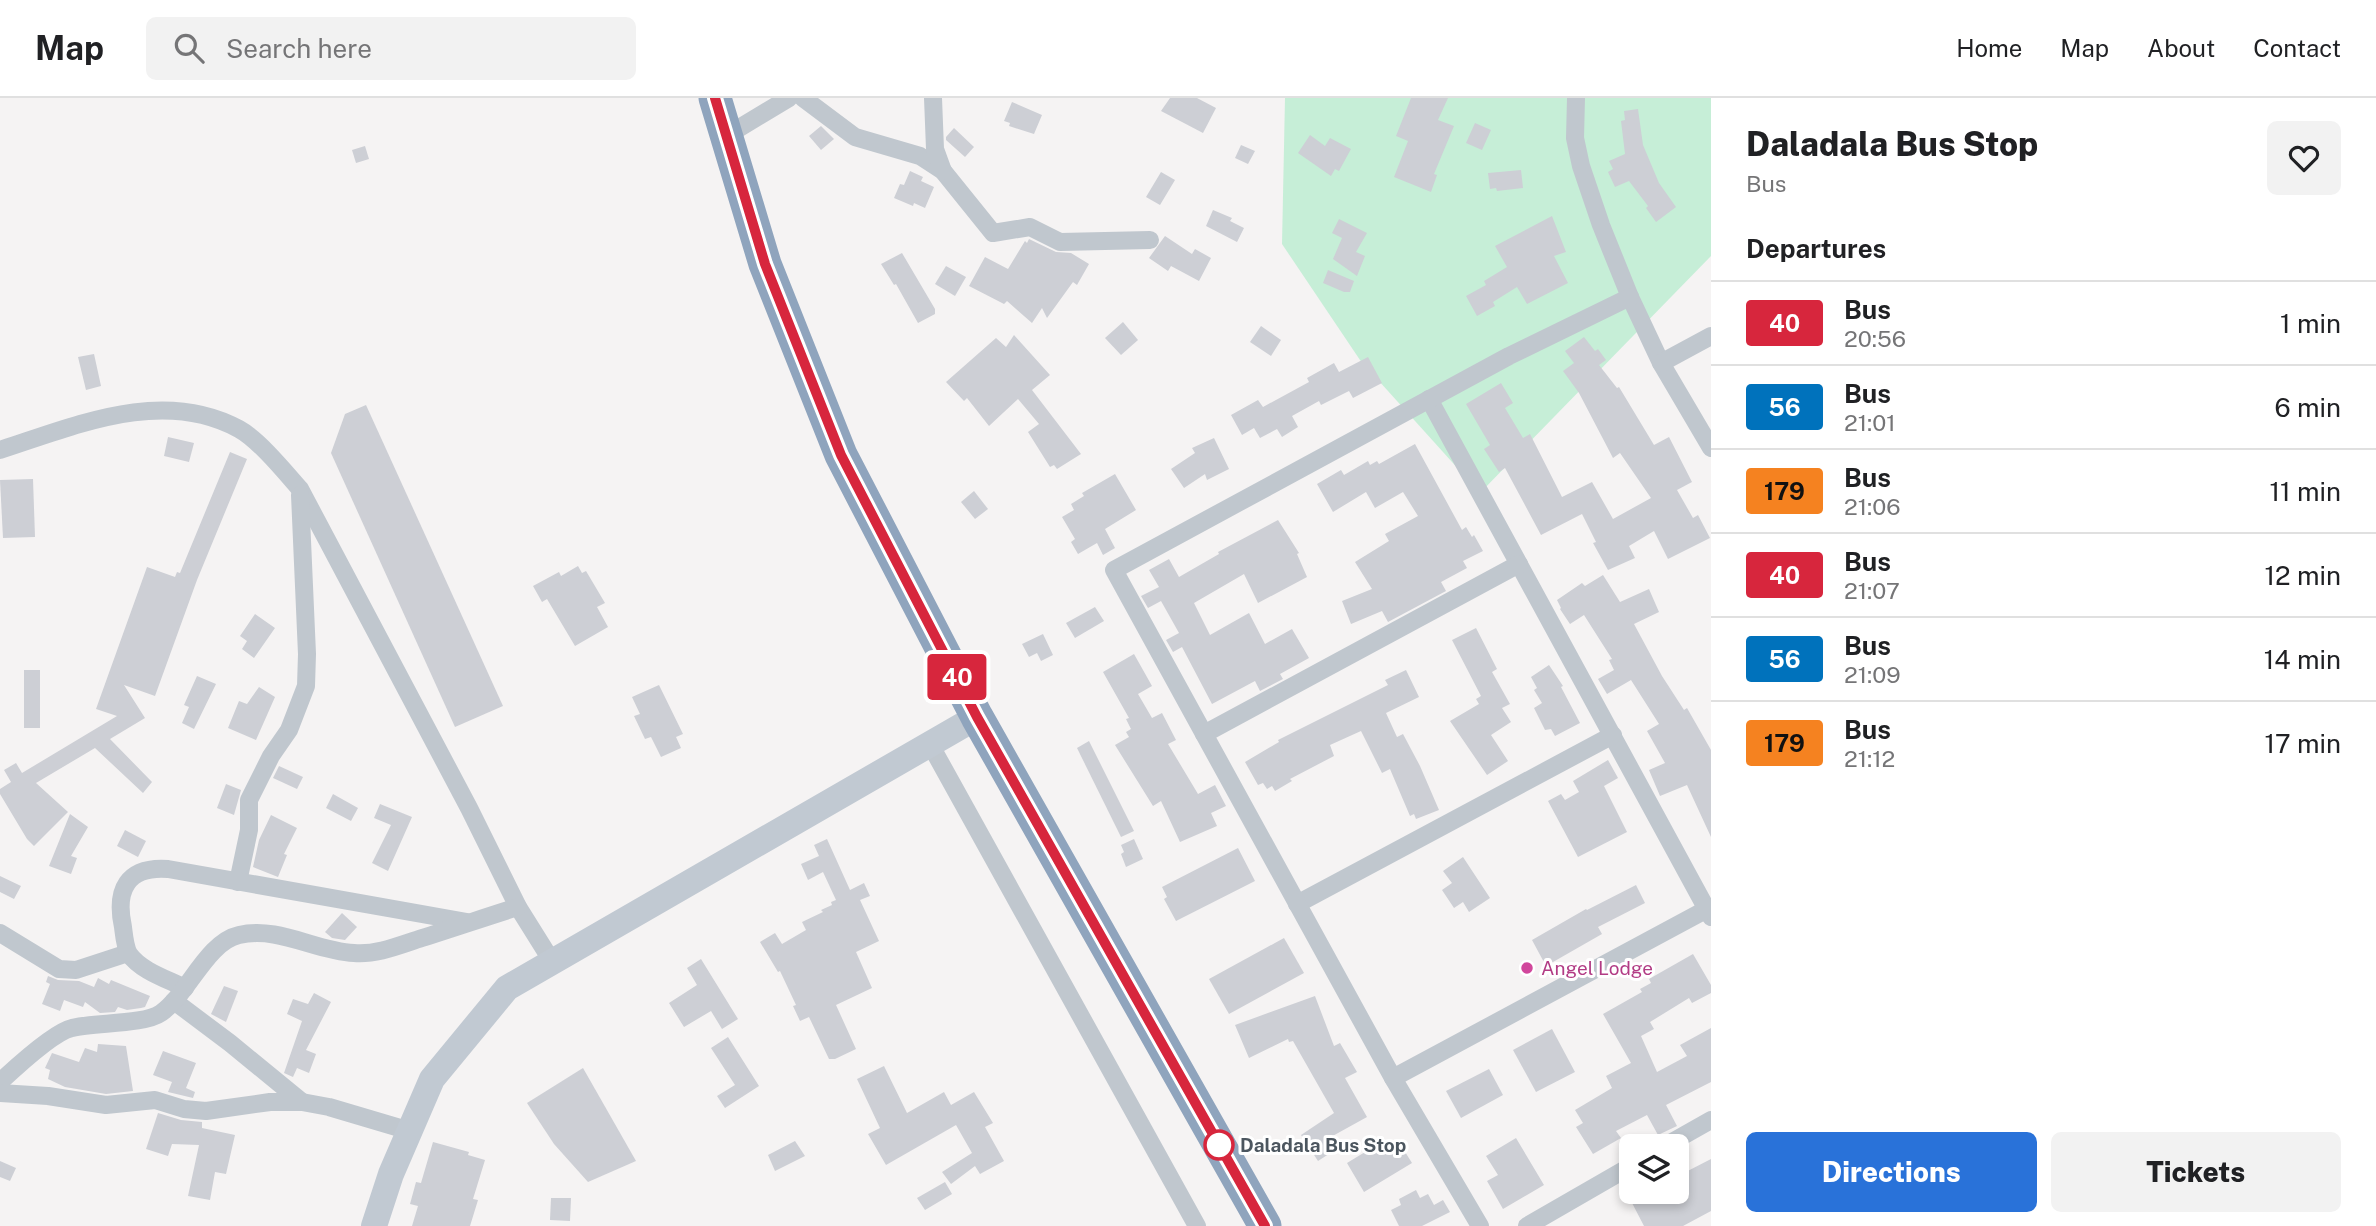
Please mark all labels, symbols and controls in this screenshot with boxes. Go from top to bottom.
search box [146,17,636,80]
text: Map [35,29,104,67]
icon: search [170,29,208,67]
text: Search here [226,33,372,64]
text: Home [1956,34,2022,62]
text: Map [2060,34,2109,62]
text: About [2147,34,2215,62]
text: Contact [2253,34,2341,62]
button: heart [2267,121,2341,195]
text: Daladala Bus Stop [1746,125,2038,163]
text: Bus [1746,170,1786,197]
text: Departures [1746,233,1886,264]
text: Bus [1844,294,1891,325]
text: 1 min [2280,308,2341,339]
text: 40 [1769,309,1800,337]
text: 20:56 [1844,325,1906,352]
text: Bus [1844,378,1891,409]
text: 6 min [2274,392,2341,423]
text: 56 [1768,393,1801,421]
text: 21:01 [1844,409,1896,436]
text: Bus [1844,462,1891,493]
text: 11 min [2269,476,2341,507]
text: 179 [1764,477,1805,505]
text: 21:06 [1844,493,1901,520]
text: Bus [1844,546,1891,577]
text: 12 min [2265,560,2341,591]
text: 40 [1769,561,1800,589]
text: 21:07 [1844,577,1900,604]
text: Bus [1844,630,1891,661]
text: 14 min [2264,644,2341,675]
text: 56 [1768,645,1801,673]
line badge: 40 [926,654,988,700]
text: 21:09 [1844,661,1901,688]
text: 40 [941,663,973,691]
text: Bus [1844,714,1891,745]
text: 17 min [2264,728,2341,759]
text: 179 [1764,729,1805,757]
text: 21:12 [1844,745,1895,772]
place label: Angel Lodge [1541,957,1653,979]
marker: Angel Lodge [1519,960,1535,976]
marker: Daladala Bus Stop [1204,1130,1234,1160]
button: Directions [1746,1132,2037,1212]
button: Tickets [2051,1132,2341,1212]
place label: Daladala Bus Stop [1240,1134,1406,1156]
map controls [1619,1134,1689,1204]
button: layers [1619,1134,1689,1204]

